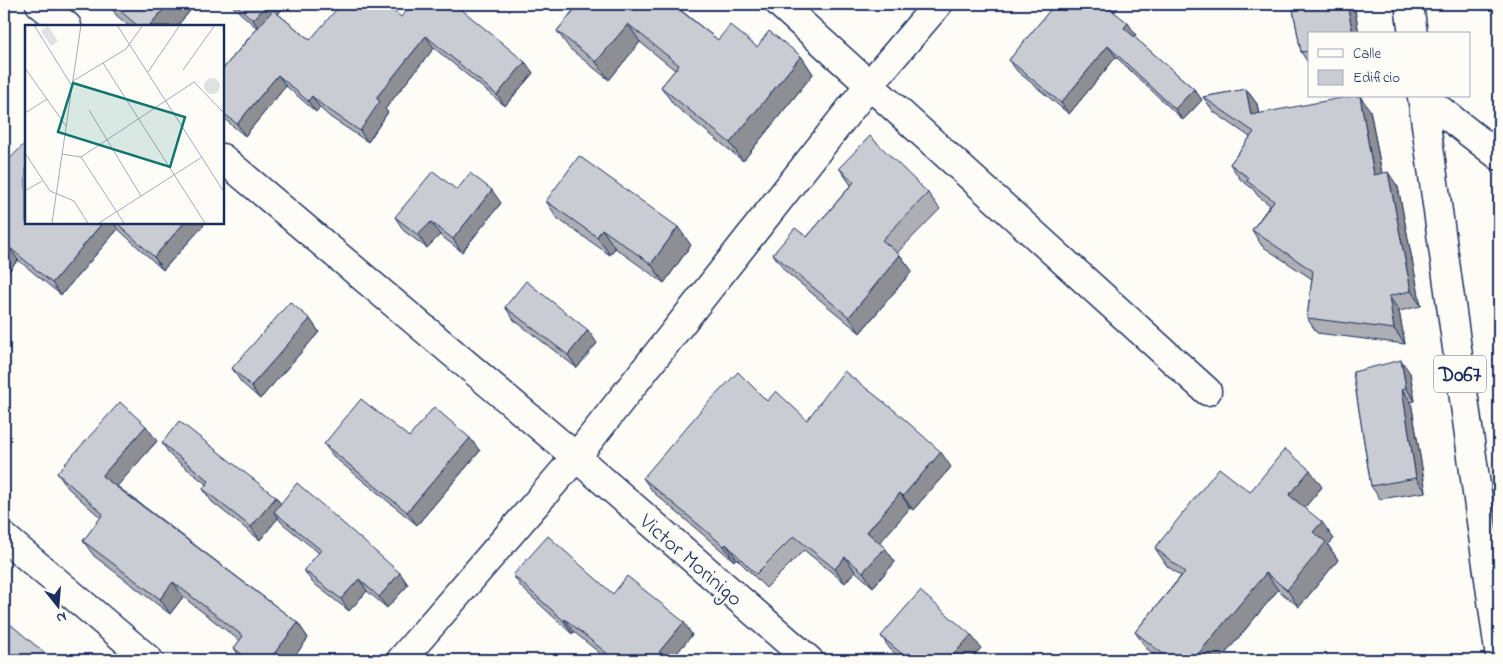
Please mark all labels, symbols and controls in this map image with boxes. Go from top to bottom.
inset map [25,25,224,224]
legend [1308,32,1470,98]
text: Calle [1353,43,1381,65]
text: Edificio [1353,67,1400,89]
road number: D067 [1434,356,1486,392]
street label: Victor Morinigo [630,507,749,616]
north arrow [32,582,82,632]
text: N [54,606,69,628]

